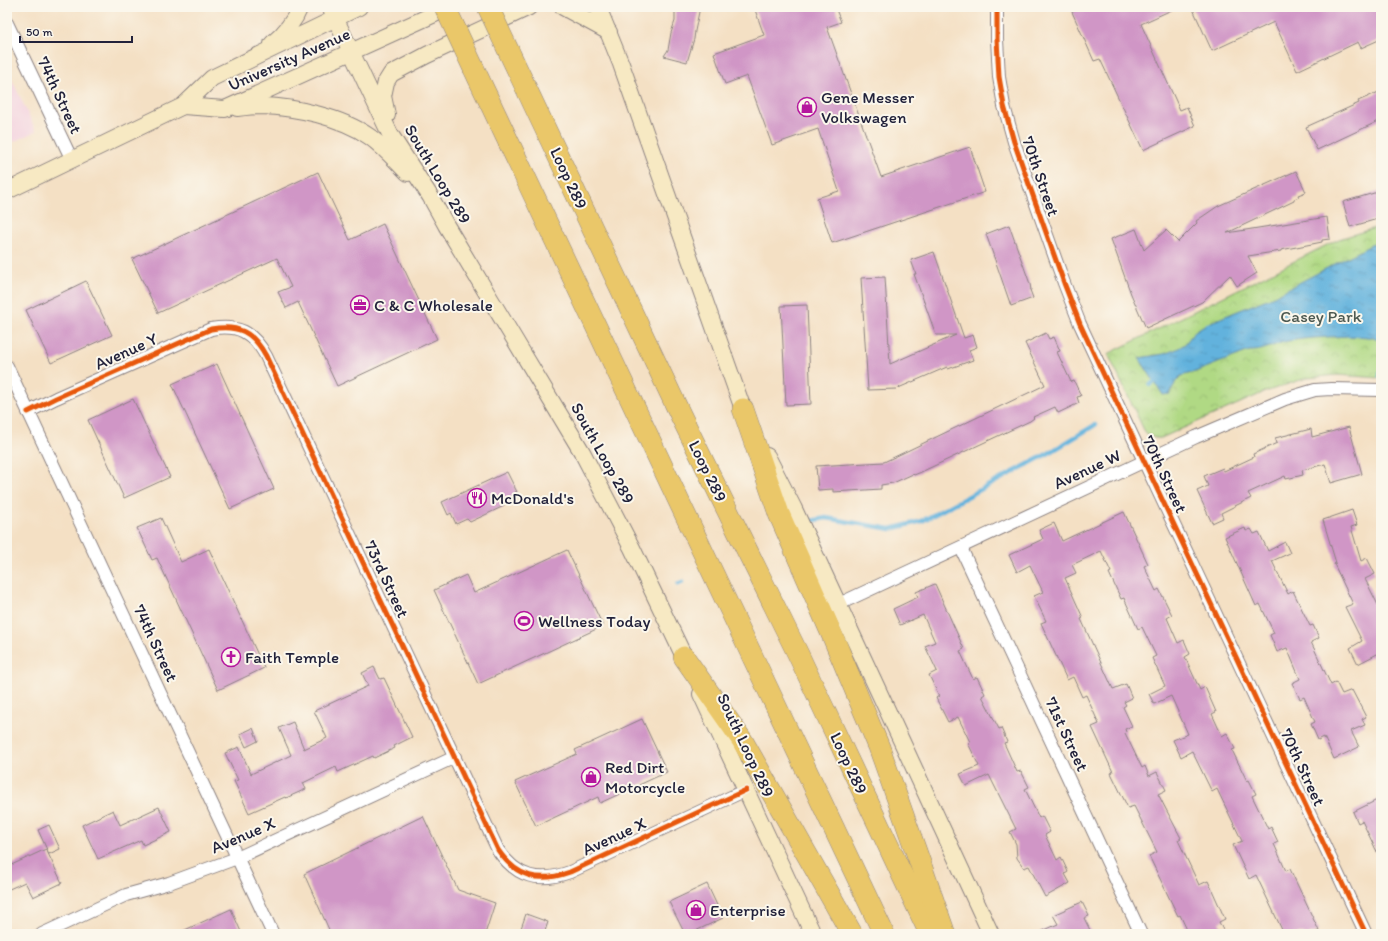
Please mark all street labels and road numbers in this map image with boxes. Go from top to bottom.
street label: University Avenue [225,23,353,95]
street label: 74th Street [33,53,87,137]
street label: South Loop 289 [400,121,476,227]
street label: 70th Street [1018,133,1064,219]
street label: Loop 289 [546,144,592,212]
street label: Avenue Y [91,328,161,374]
street label: South Loop 289 [567,399,639,507]
street label: 70th Street [1138,432,1192,516]
street label: Loop 289 [685,437,731,505]
street label: Avenue W [1050,445,1124,493]
street label: 73rd Street [360,537,414,621]
street label: 74th Street [129,601,183,685]
street label: South Loop 289 [713,690,779,800]
street label: 71st Street [1041,694,1093,775]
street label: 70th Street [1276,725,1330,809]
street label: Loop 289 [826,729,872,797]
street label: Avenue X [208,812,278,857]
street label: Avenue X [579,813,649,859]

